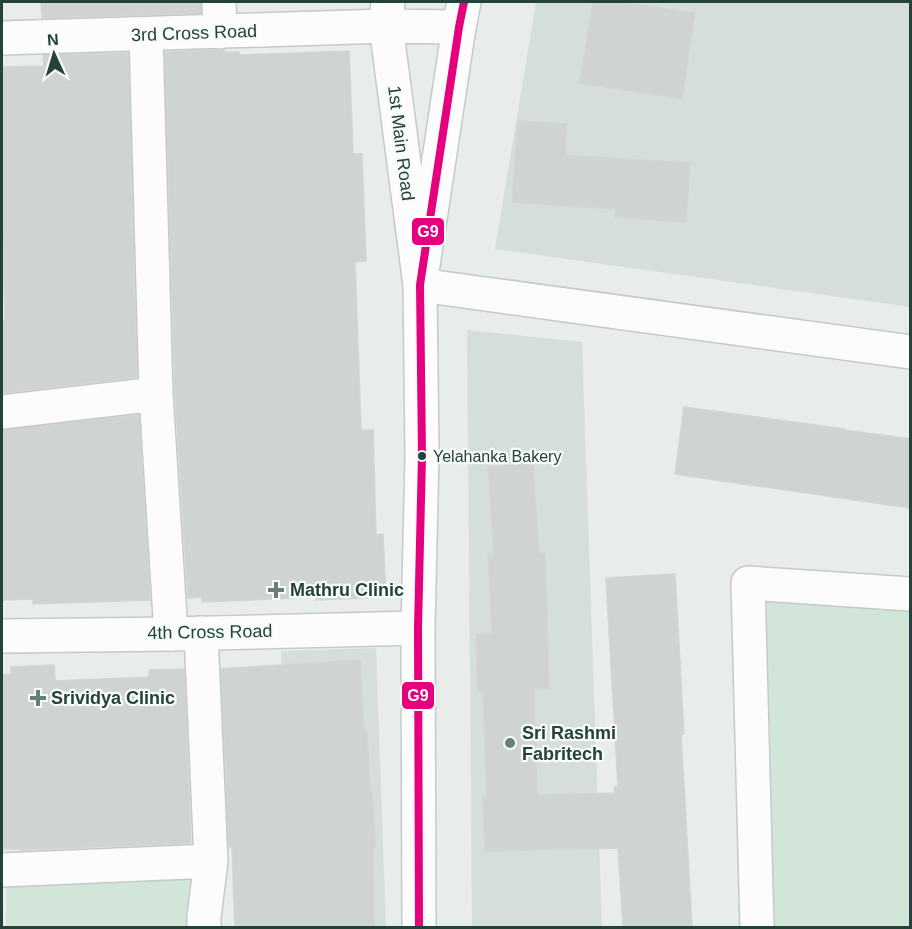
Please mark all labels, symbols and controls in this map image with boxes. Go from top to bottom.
street label: 3rd Cross Road [131,21,257,45]
north arrow [24,24,84,84]
text: N [47,31,59,48]
street label: 1st Main Road [384,84,418,202]
line badge: G9 [411,217,445,246]
text: G9 [417,223,439,240]
place label: Yelahanka Bakery [433,448,561,465]
marker: Yelahanka Bakery [416,450,428,462]
place label: Mathru Clinic [290,580,404,600]
marker: Mathru Clinic [267,581,285,599]
street label: 4th Cross Road [147,621,273,643]
line badge: G9 [401,681,435,710]
text: G9 [407,687,429,704]
place label: Srividya Clinic [51,688,175,708]
marker: Srividya Clinic [29,689,47,707]
place label: Sri Rashmi Fabritech [522,723,616,764]
marker: Sri Rashmi Fabritech [503,736,517,750]

